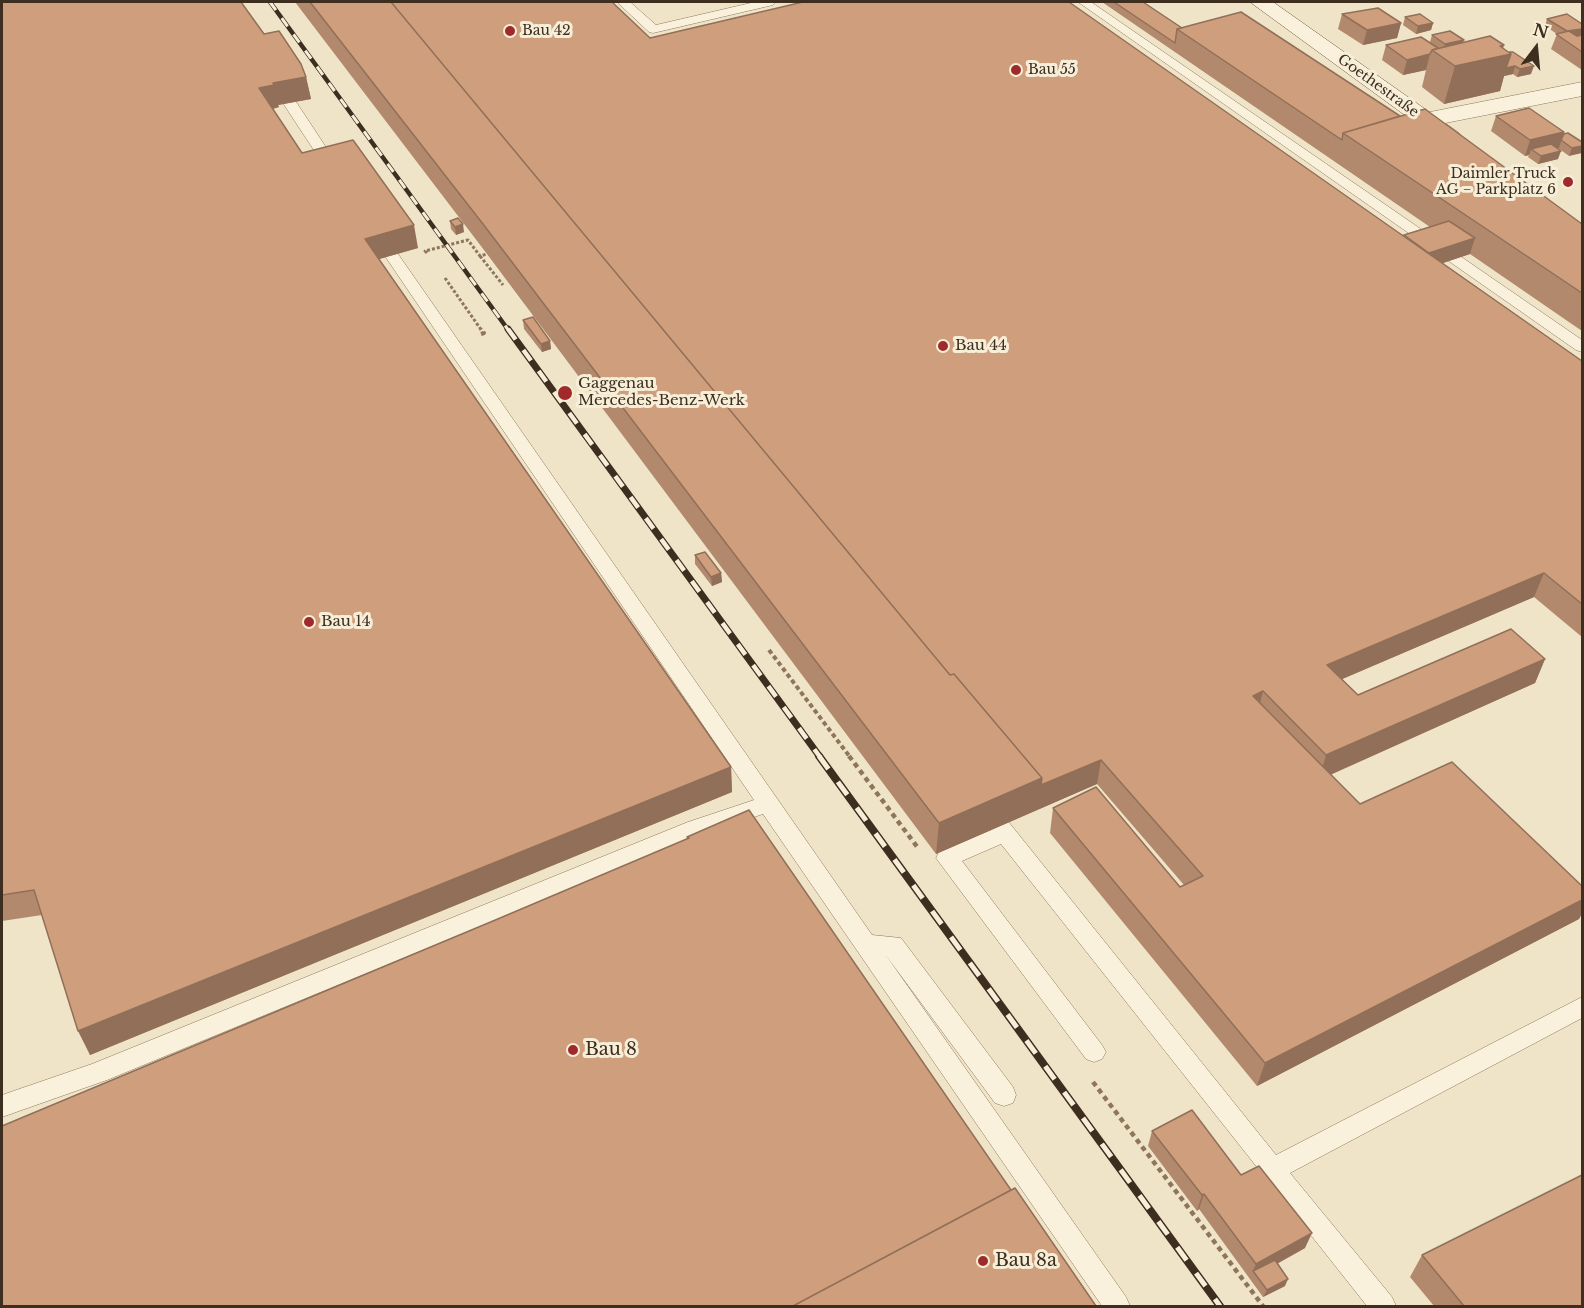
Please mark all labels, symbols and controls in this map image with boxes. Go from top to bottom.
north arrow [1506,18,1566,78]
text: N [1531,19,1551,42]
place label: Bau 42 [522,23,571,39]
marker: Bau 42 [503,24,517,38]
street label: Goethestraße [1334,51,1422,121]
place label: Bau 55 [1028,62,1076,78]
marker: Bau 55 [1009,63,1023,77]
place label: Daimler Truck AG − Parkplatz 6 [1436,166,1556,198]
marker: Daimler Truck AG − Parkplatz 6 [1561,175,1575,189]
place label: Bau 44 [955,337,1007,355]
marker: Bau 44 [936,339,950,353]
place label: Gaggenau Mercedes-Benz-Werk [578,375,745,410]
marker: Gaggenau Mercedes-Benz-Werk [556,384,574,402]
place label: Bau 14 [321,613,371,631]
marker: Bau 14 [302,615,316,629]
place label: Bau 8 [585,1039,637,1061]
marker: Bau 8 [566,1043,580,1057]
place label: Bau 8a [995,1250,1057,1272]
marker: Bau 8a [976,1254,990,1268]

